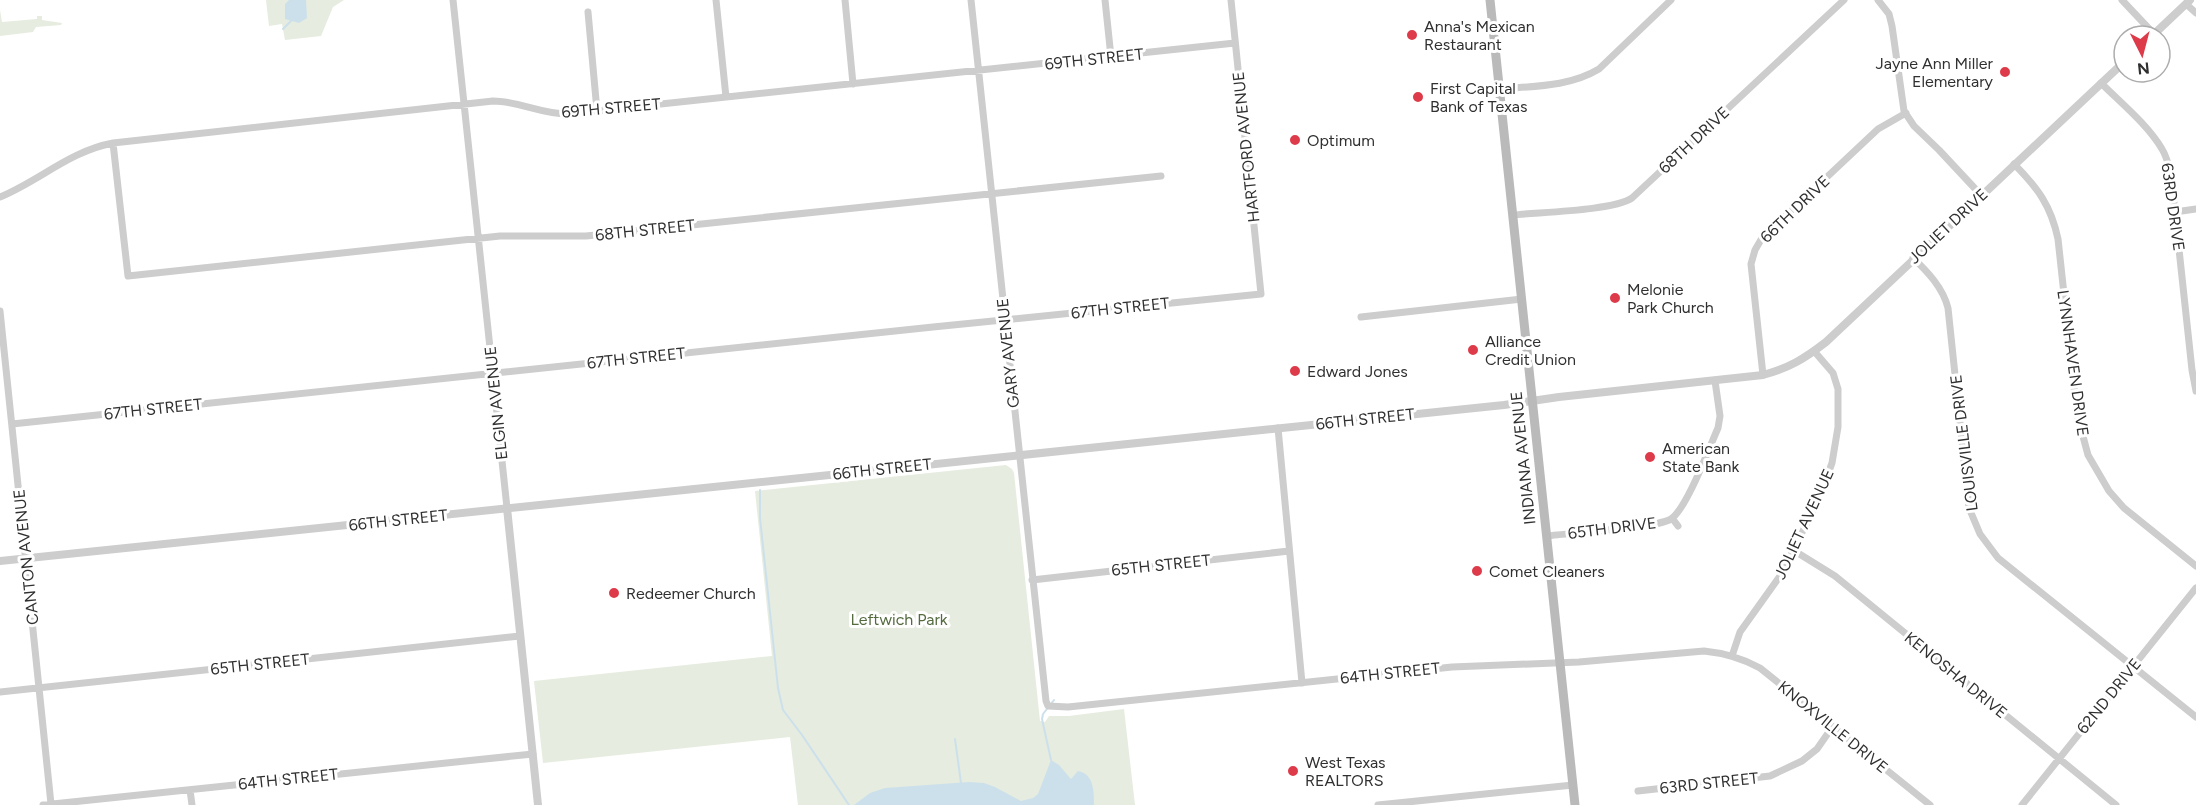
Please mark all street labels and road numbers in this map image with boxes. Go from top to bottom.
street label: 69TH STREET [1044,44,1145,74]
street label: HARTFORD AVENUE [1229,71,1263,223]
street label: 69TH STREET [561,94,661,122]
street label: 68TH DRIVE [1655,102,1733,178]
street label: 63RD DRIVE [2157,162,2189,252]
street label: 66TH DRIVE [1756,171,1834,247]
street label: JOLIET DRIVE [1904,184,1992,268]
street label: 68TH STREET [594,215,696,245]
street label: LYNNHAVEN DRIVE [2053,289,2093,437]
street label: 67TH STREET [1070,293,1170,323]
street label: GARY AVENUE [993,297,1023,409]
street label: 67TH STREET [586,343,686,373]
street label: ELGIN AVENUE [481,345,511,461]
street label: LOUISVILLE DRIVE [1946,374,1982,512]
street label: INDIANA AVENUE [1507,390,1539,526]
street label: 67TH STREET [103,394,203,424]
street label: 66TH STREET [1315,404,1416,434]
street label: 66TH STREET [832,454,933,484]
street label: JOLIET AVENUE [1770,466,1838,582]
street label: CANTON AVENUE [9,488,43,626]
street label: 66TH STREET [348,505,449,535]
street label: 65TH DRIVE [1567,513,1657,543]
street label: 65TH STREET [1111,550,1212,580]
street label: KENOSHA DRIVE [1901,628,2011,722]
street label: 65TH STREET [210,649,311,679]
street label: 62ND DRIVE [2073,655,2145,737]
street label: 64TH STREET [1339,658,1441,688]
street label: KNOXVILLE DRIVE [1774,677,1892,777]
street label: 64TH STREET [237,764,339,794]
street label: 63RD STREET [1659,768,1759,798]

